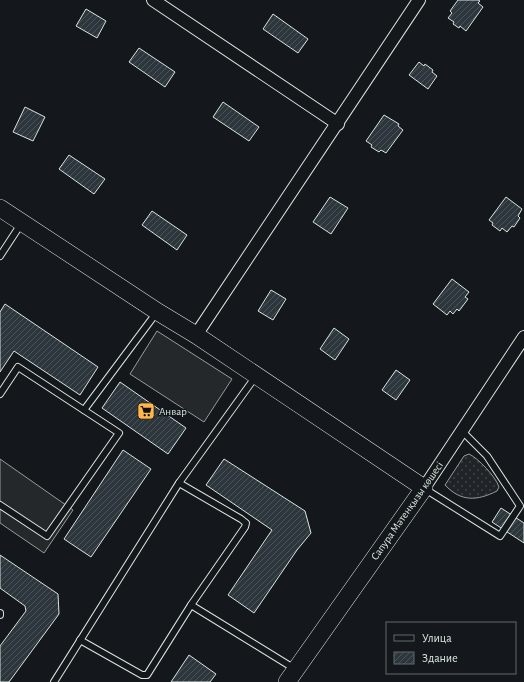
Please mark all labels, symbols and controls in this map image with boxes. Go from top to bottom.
supermarket icon: Анвар [136,401,156,421]
place label: Анвар [159,406,187,417]
street label: Сапура Мәтенқызы көшесі [369,460,445,562]
legend [386,622,516,674]
text: Улица [422,632,452,644]
text: Здание [422,652,458,664]

